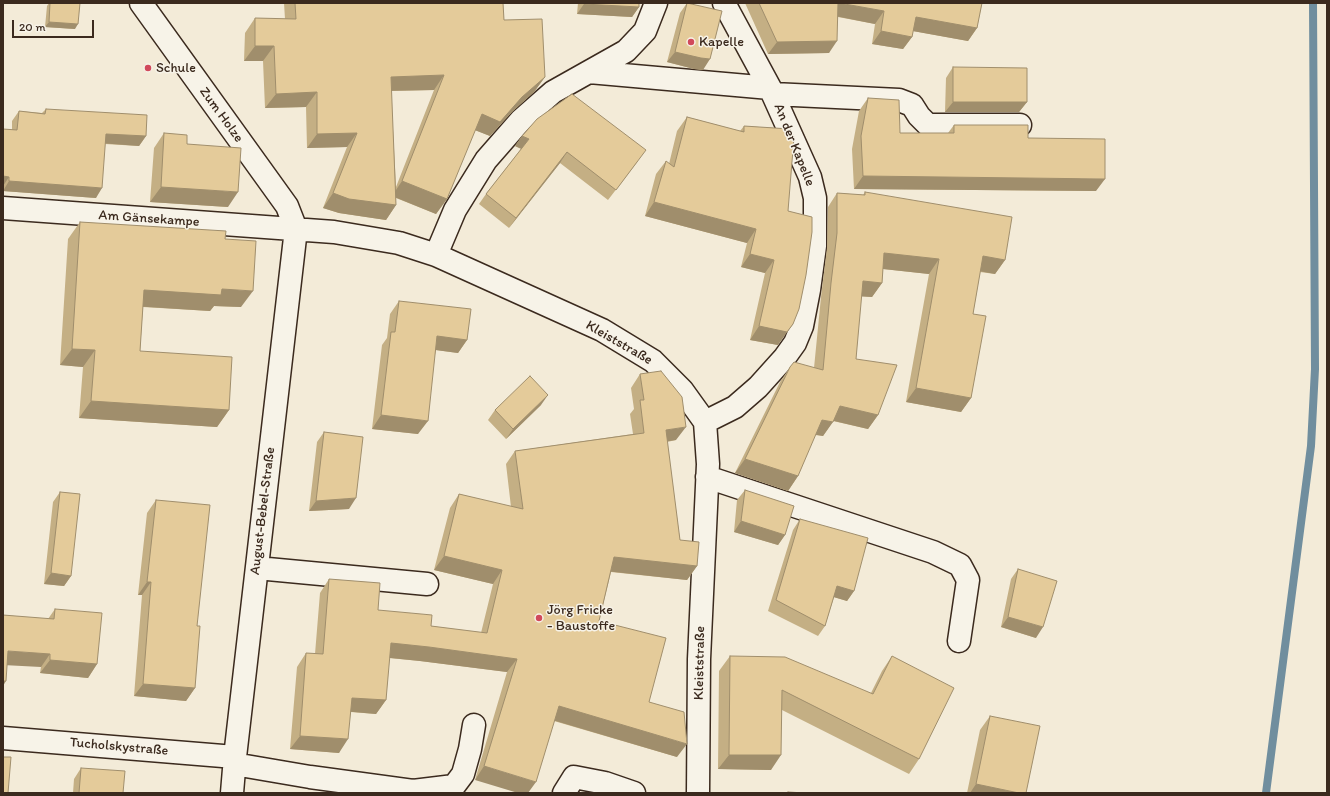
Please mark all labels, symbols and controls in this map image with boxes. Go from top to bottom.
scale bar [14,12,96,38]
text: 20 m [19,20,46,34]
place label: Kapelle [699,34,744,50]
marker: Kapelle [686,37,696,47]
place label: Schule [156,60,196,76]
marker: Schule [143,63,153,73]
street label: Zum Holze [195,84,247,146]
street label: An der Kapelle [770,101,818,189]
street label: Am Gänsekampe [98,207,200,231]
street label: Kleiststraße [583,317,655,369]
street label: August-Bebel-Straße [247,446,279,576]
place label: Jörg Fricke - Baustoffe [547,602,615,634]
marker: Jörg Fricke - Baustoffe [534,613,544,623]
street label: Kleiststraße [691,626,709,700]
street label: Tucholskystraße [69,734,169,760]

